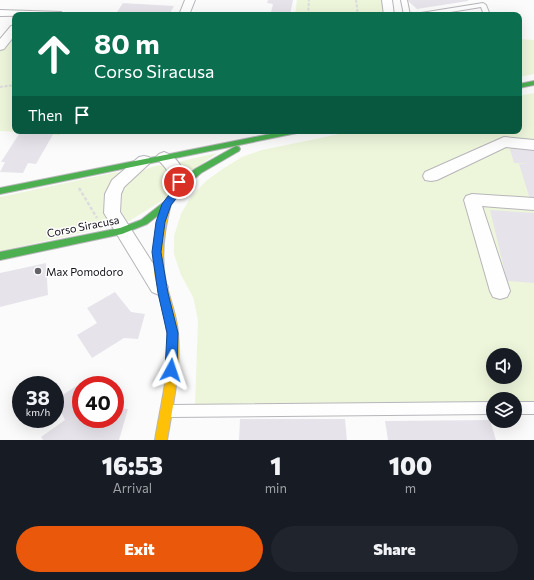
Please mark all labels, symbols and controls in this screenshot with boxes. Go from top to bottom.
text: 80 m [94,26,160,60]
icon: ahead [28,28,80,80]
text: Corso Siracusa [94,60,215,82]
icon: arrive [71,104,93,126]
text: Then [28,106,63,124]
pin [162,165,196,199]
icon: arrive [168,171,190,193]
street label: Corso Siracusa [46,213,120,239]
place label: Max Pomodoro [46,265,124,278]
marker: Max Pomodoro [33,266,43,276]
map controls [486,348,522,428]
button: sound [486,348,522,384]
position arrow [150,349,192,391]
speed limit sign: 40 [72,376,124,428]
text: 38 [26,385,50,409]
button: layers [486,392,522,428]
text: km/h [26,406,50,418]
text: 16:53 [102,451,163,480]
text: 1 [270,451,281,480]
text: 100 [389,451,432,480]
text: Arrival [113,480,152,496]
text: min [265,480,287,496]
text: m [405,480,416,496]
button: Exit [16,526,263,572]
button: Share [271,526,518,572]

